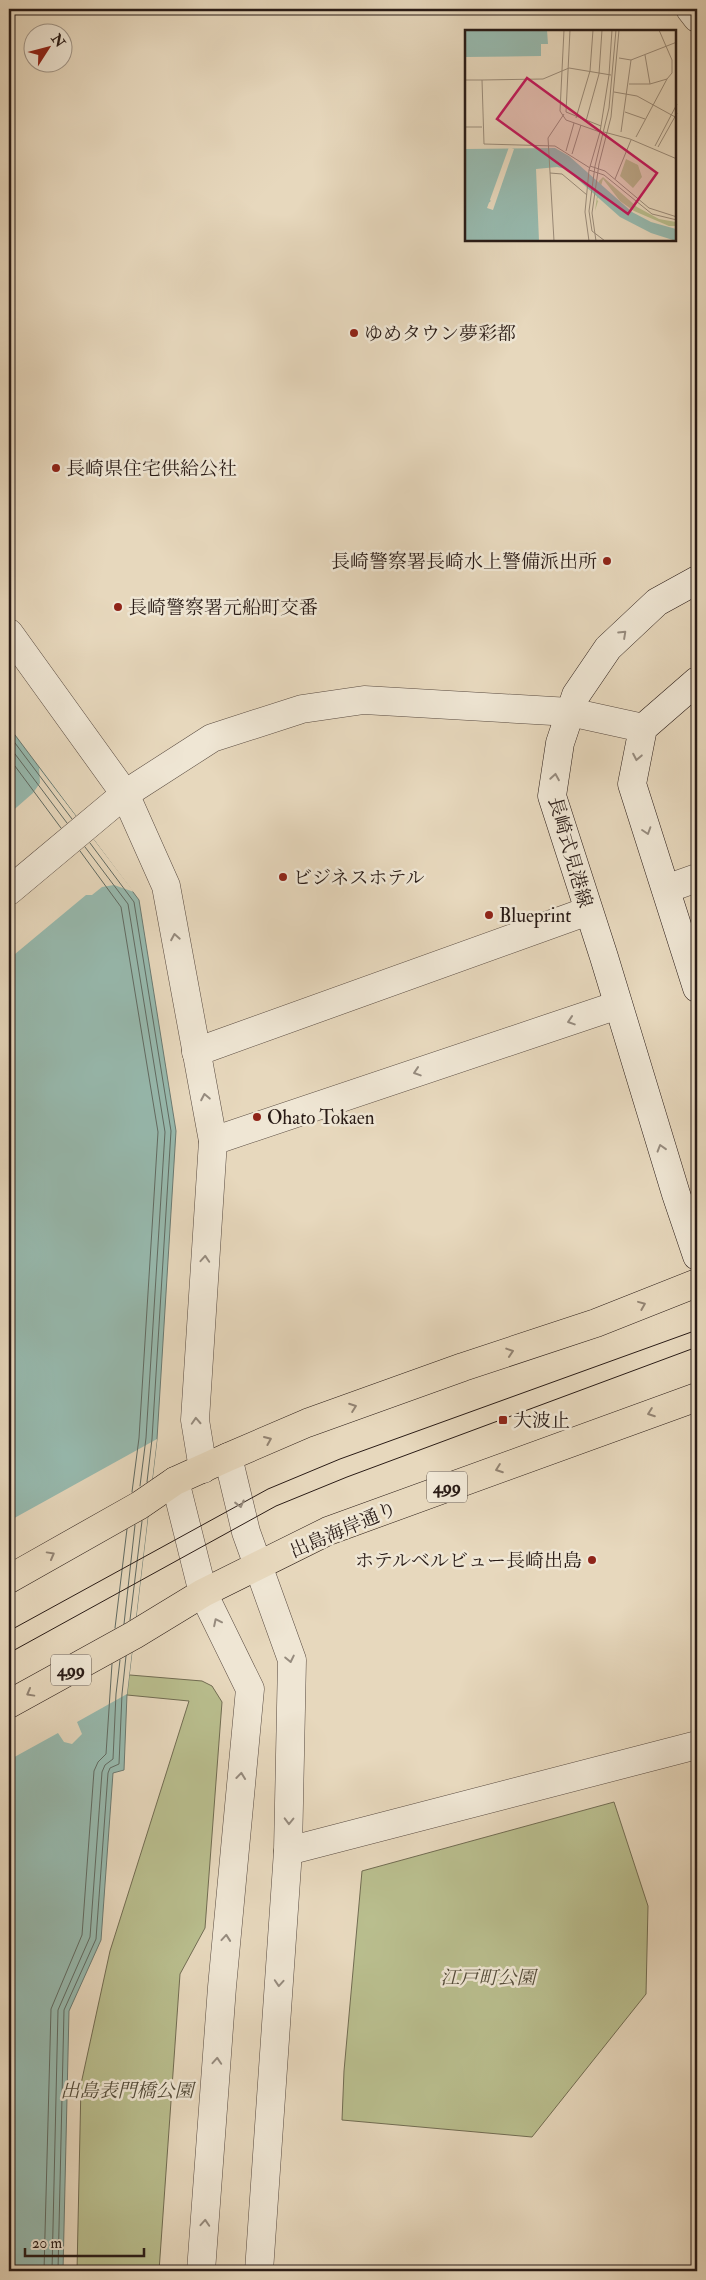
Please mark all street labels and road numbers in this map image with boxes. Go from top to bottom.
street label: 長崎式見港線 [543,794,597,910]
road number: 499 [427,1471,467,1502]
street label: 出島海岸通り [286,1497,401,1563]
road number: 499 [51,1654,91,1686]

